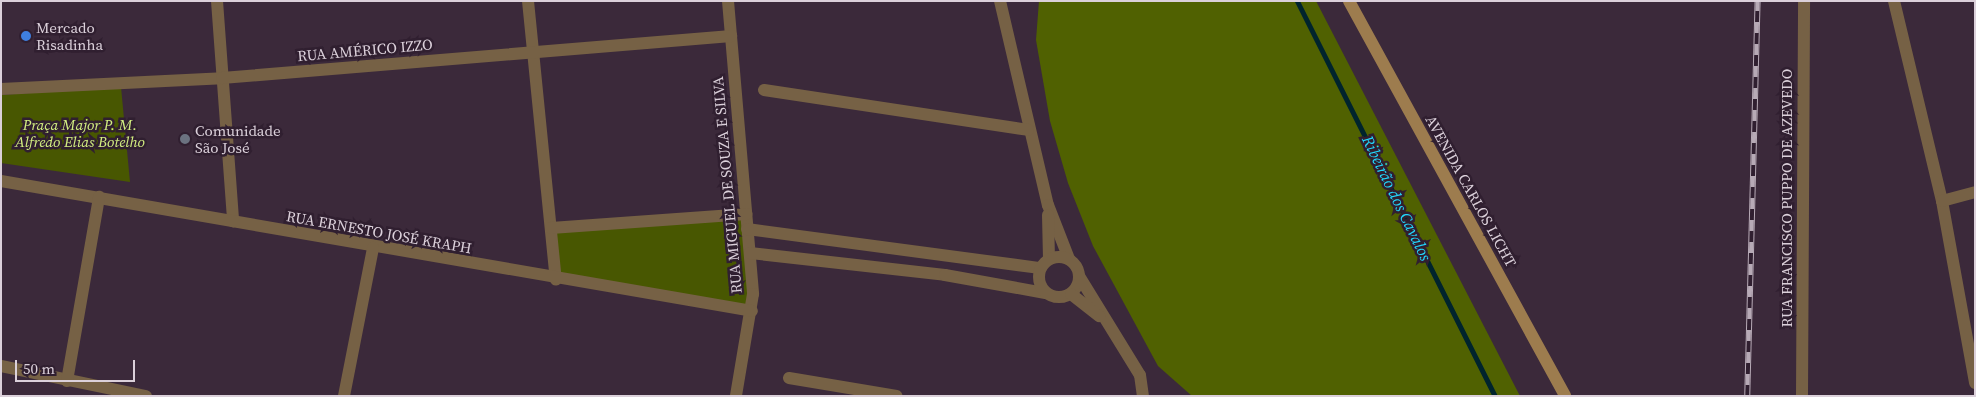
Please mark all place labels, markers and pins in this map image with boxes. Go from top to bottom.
place label: Mercado Risadinha [36,18,103,53]
marker: Mercado Risadinha [20,30,32,42]
place label: Comunidade São José [195,121,281,156]
marker: Comunidade São José [179,133,191,145]

